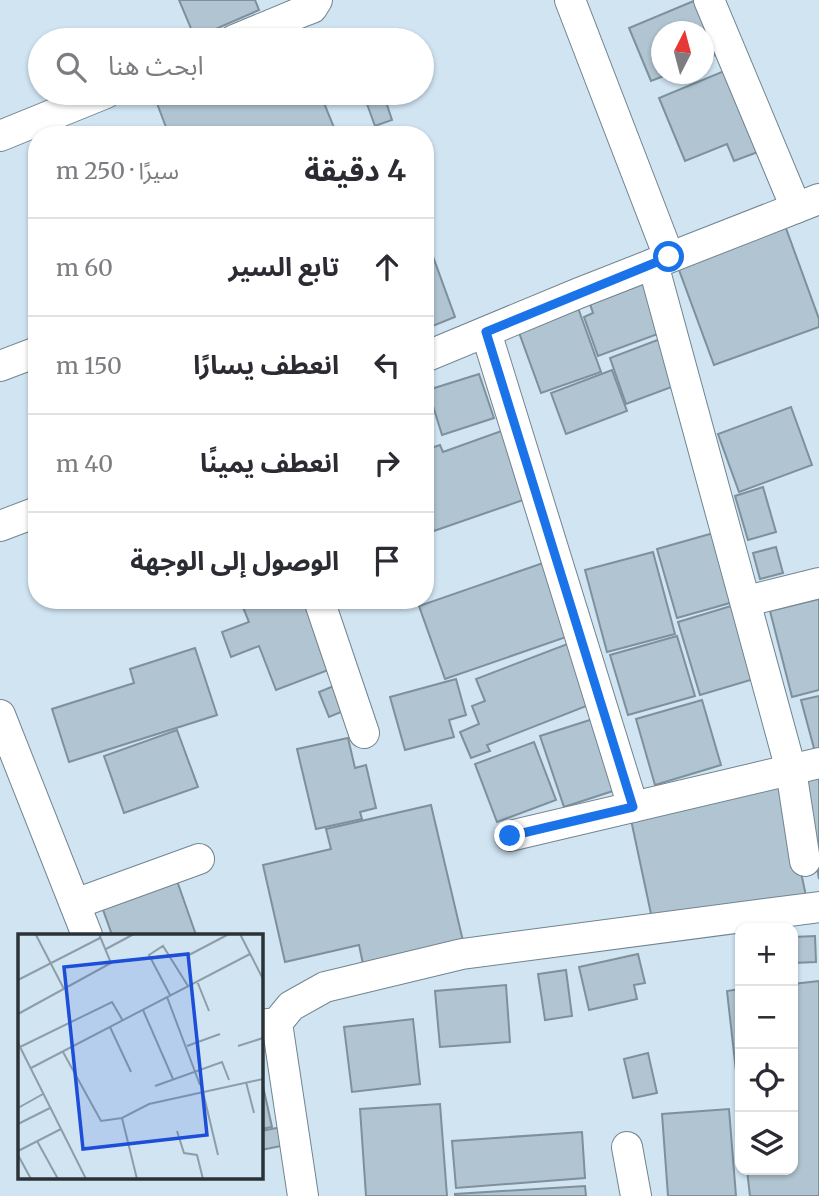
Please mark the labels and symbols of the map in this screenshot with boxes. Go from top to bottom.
north arrow [651,21,714,84]
route start [653,241,684,272]
route end [494,820,525,851]
inset map [18,934,262,1178]

